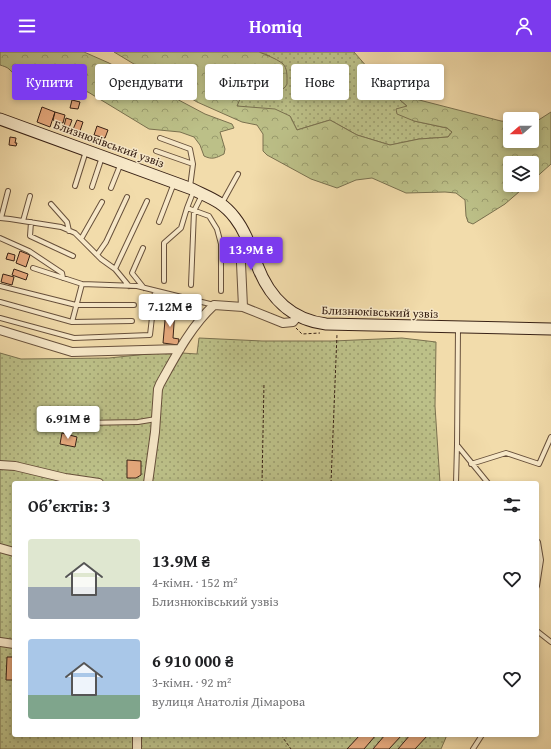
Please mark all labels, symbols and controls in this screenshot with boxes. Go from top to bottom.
text: Homiq [249,13,302,40]
icon: menu [16,15,38,37]
icon: person [513,15,535,37]
chip: Купити [12,64,87,100]
chip: Орендувати [95,64,197,100]
chip: Фільтри [205,64,283,100]
chip: Нове [291,64,349,100]
chip: Квартира [357,64,444,100]
north arrow [503,112,539,148]
map controls [503,112,539,192]
street label: Близнюківський узвіз [51,116,167,171]
button: layers [503,156,539,192]
pin: 13.9M ₴ [214,237,288,271]
text: 13.9M ₴ [229,240,273,259]
pin: 7.12M ₴ [133,294,207,328]
text: 7.12M ₴ [148,297,192,316]
street label: Близнюківський узвіз [321,301,439,322]
pin: 6.91M ₴ [31,406,105,440]
text: 6.91M ₴ [46,409,90,428]
text: Об’єктів: 3 [28,493,111,518]
icon: filters [501,494,523,516]
text: 13.9M ₴ [152,548,210,573]
icon: home [60,555,108,603]
icon: heart [501,568,523,590]
text: 4-кімн. · 152 m² [152,573,238,592]
text: Близнюківський узвіз [152,592,279,611]
text: 6 910 000 ₴ [152,648,234,673]
icon: home [60,655,108,703]
icon: heart [501,668,523,690]
text: 3-кімн. · 92 m² [152,673,231,692]
text: вулиця Анатолія Дімарова [152,692,305,711]

